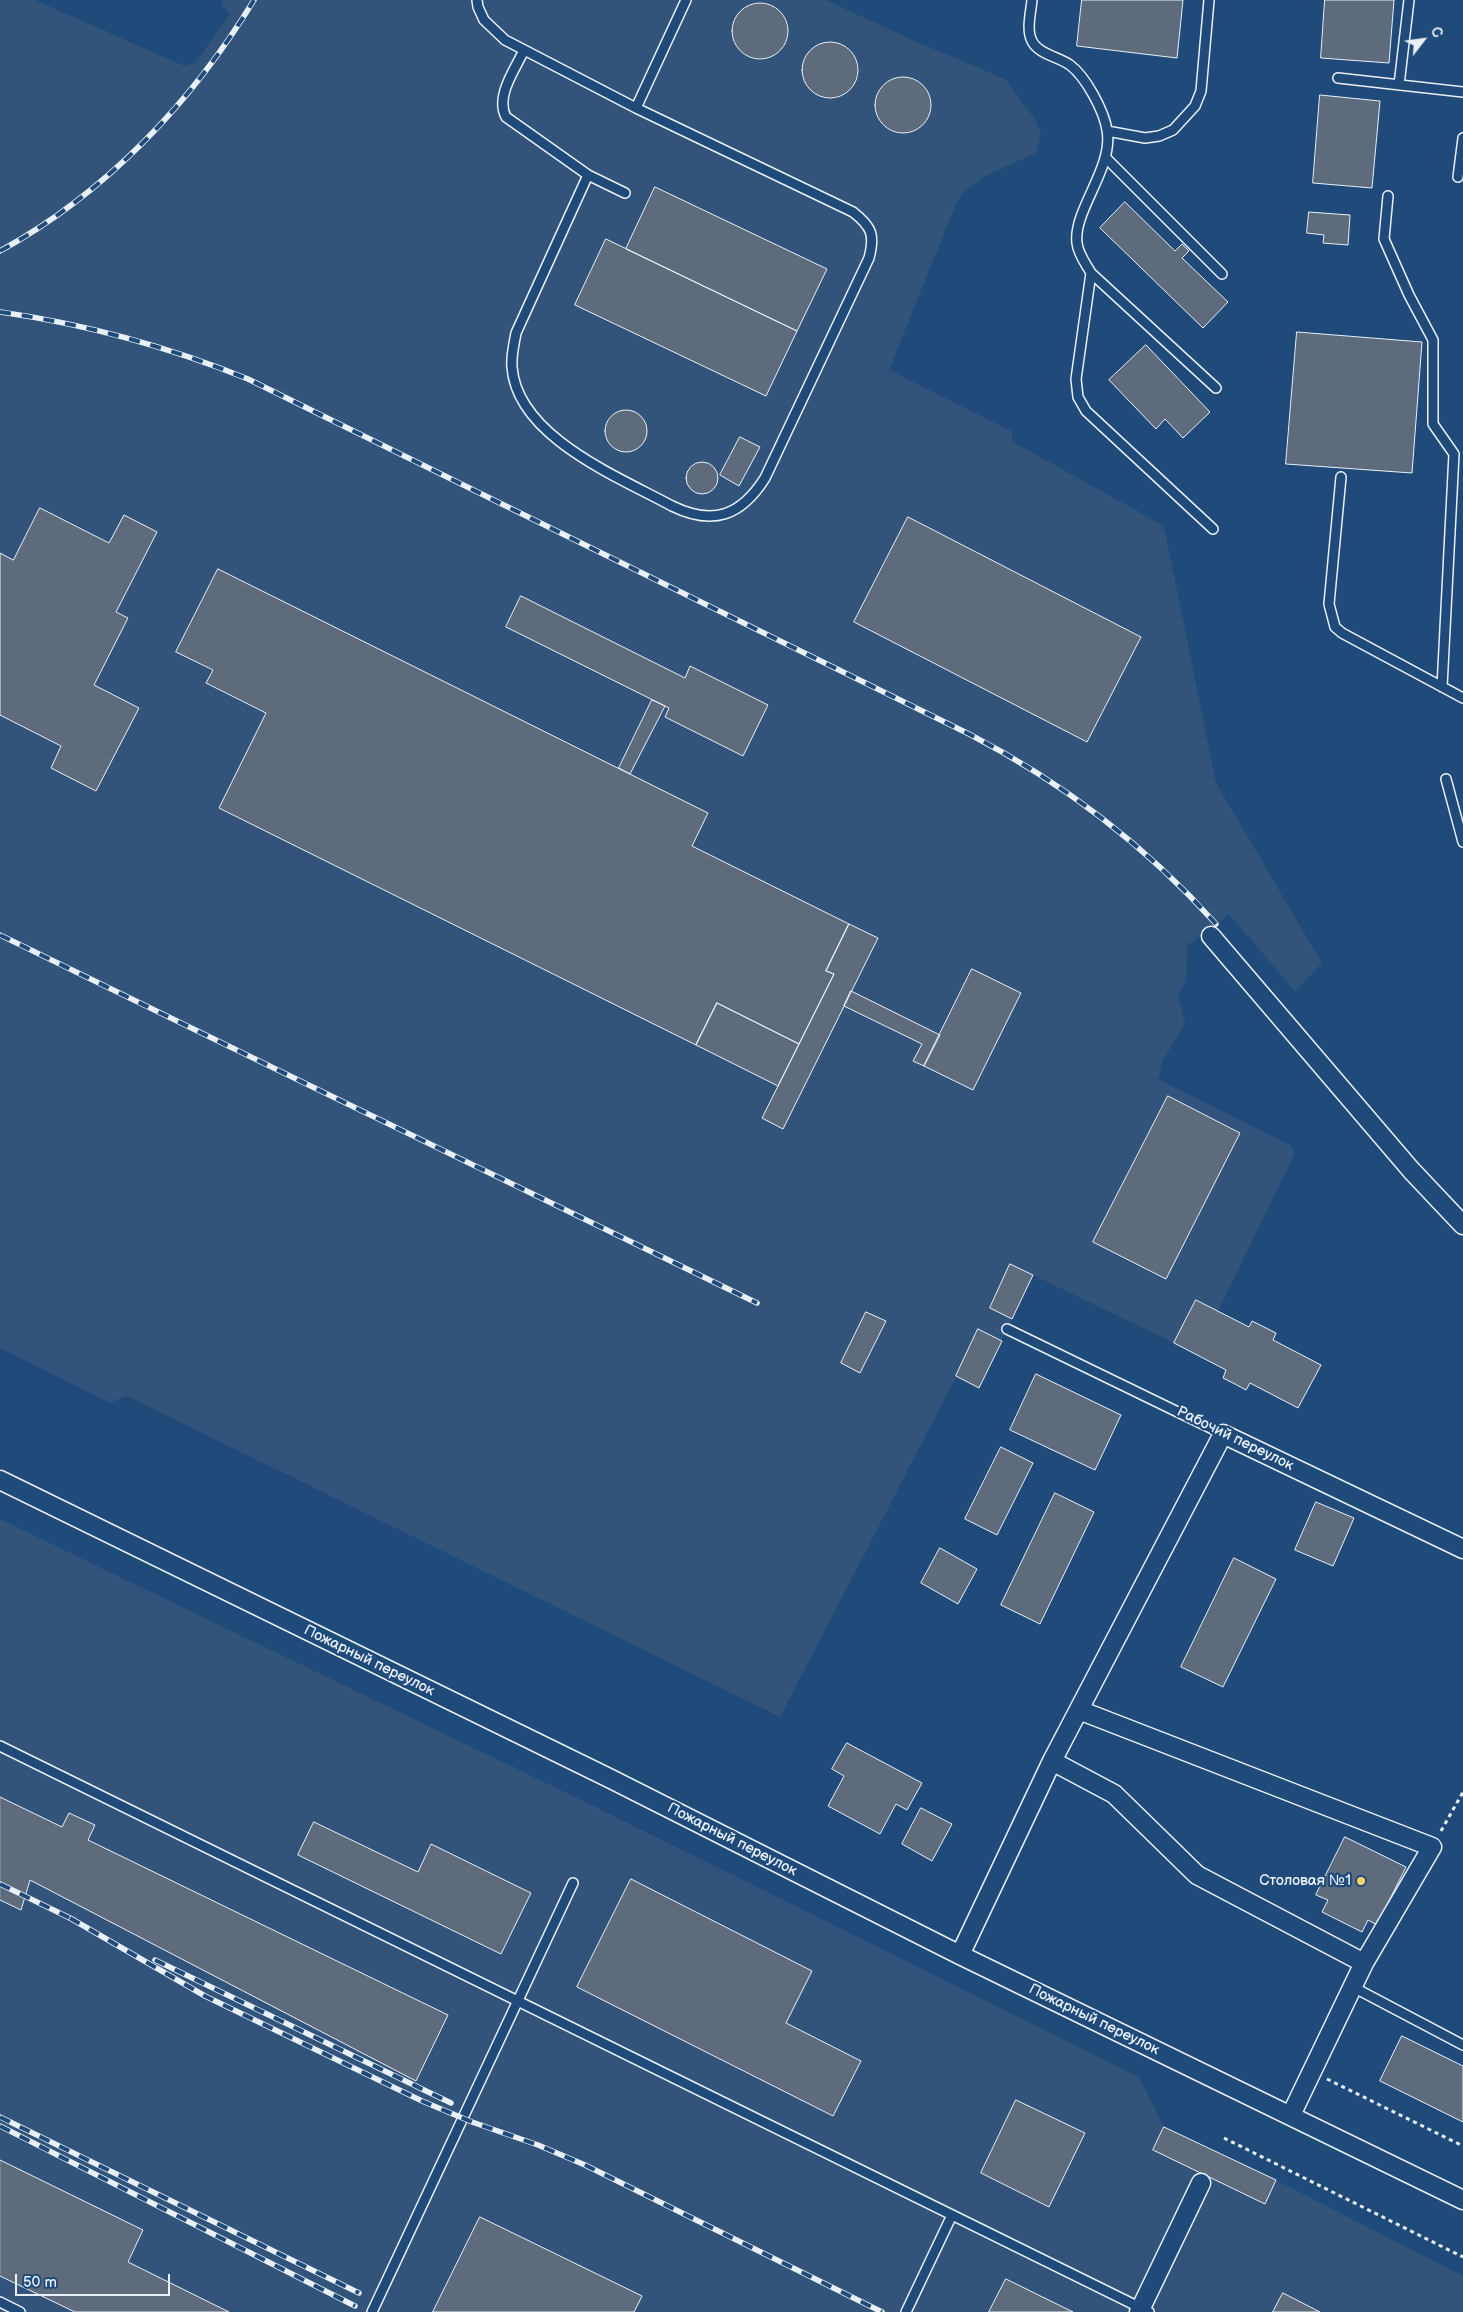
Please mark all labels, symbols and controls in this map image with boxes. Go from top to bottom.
north arrow [1398,15,1448,65]
text: С [1427,24,1446,41]
street label: Рабочий переулок [1173,1403,1297,1475]
street label: Пожарный переулок [301,1621,437,1701]
street label: Пожарный переулок [664,1799,800,1881]
place label: Столовая №1 [1259,1872,1351,1890]
marker: Столовая №1 [1355,1875,1367,1887]
street label: Пожарный переулок [1026,1980,1162,2060]
scale bar [18,2264,172,2296]
text: 50 m [23,2273,57,2292]

